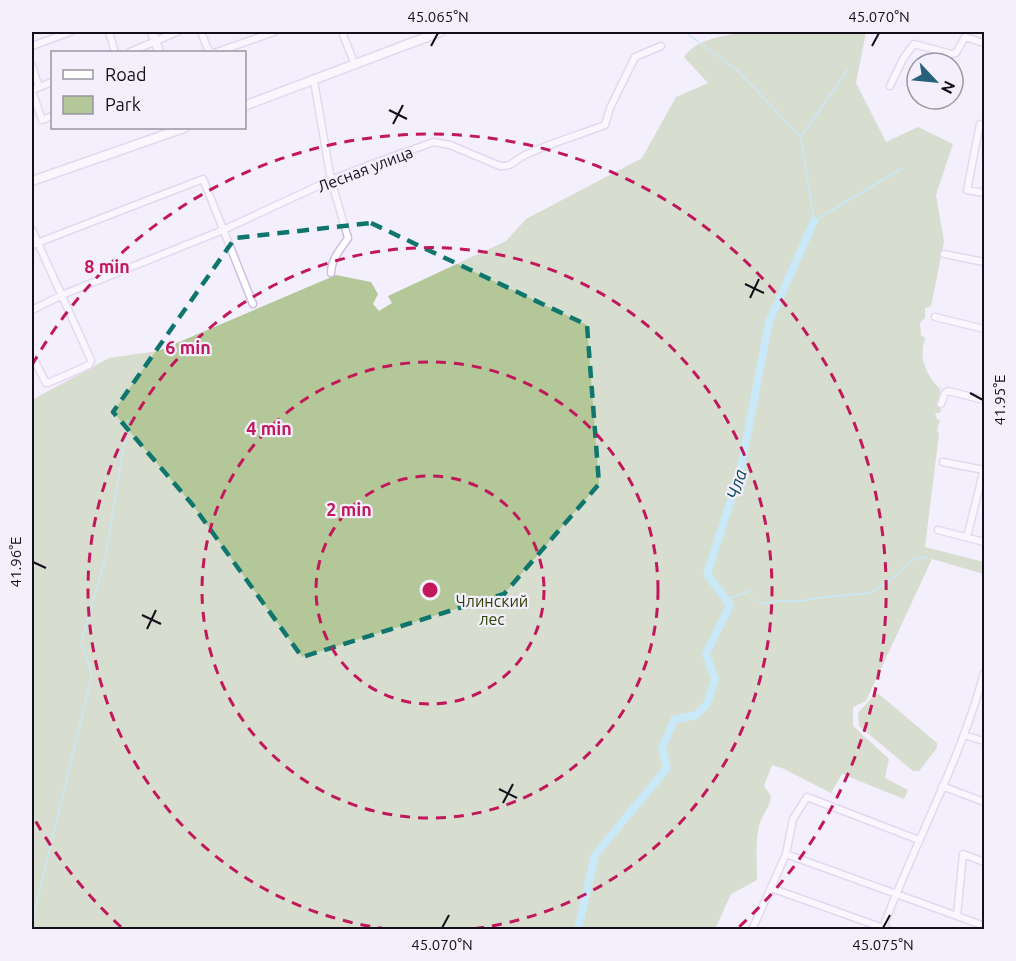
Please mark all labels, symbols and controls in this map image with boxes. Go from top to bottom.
text: 45.065°N [407,8,469,25]
text: 45.070°N [848,8,910,25]
legend [51,51,246,129]
north arrow [905,51,965,111]
text: Road [105,64,147,84]
text: N [938,78,959,97]
text: Park [105,94,141,114]
street label: Лесная улица [315,143,415,195]
text: 8 min [84,256,130,276]
text: 6 min [165,337,211,357]
text: 41.95°E [991,375,1008,425]
text: 4 min [246,418,292,438]
water label: Чла [722,466,750,501]
text: 2 min [326,499,372,519]
text: 41.96°E [7,537,24,587]
centre of rings [420,580,440,600]
park label: Члинский лес [456,592,528,628]
text: 45.070°N [411,936,473,953]
text: 45.075°N [852,936,914,953]

